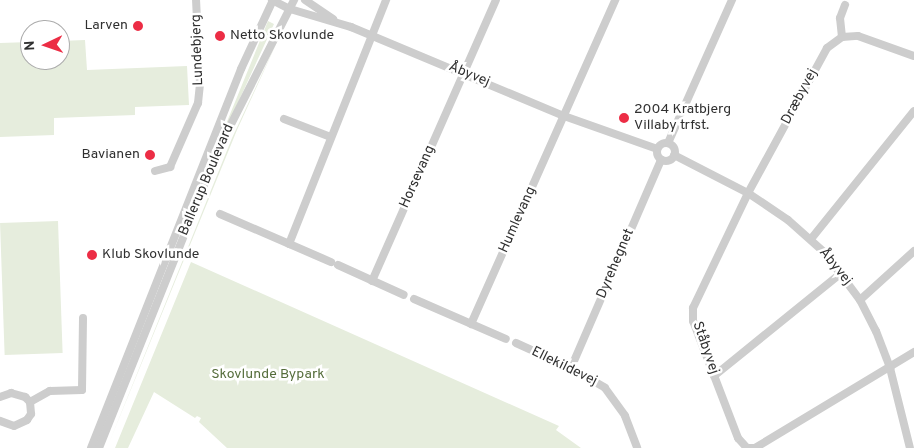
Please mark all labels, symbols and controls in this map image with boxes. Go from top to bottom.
street label: Lundebjerg [188,14,208,86]
place label: Larven [84,18,128,34]
north arrow [20,20,70,70]
marker: Larven [132,20,144,32]
place label: Netto Skovlunde [230,28,334,44]
marker: Netto Skovlunde [214,30,226,42]
text: N [22,40,39,51]
street label: Åbyvej [446,59,492,91]
street label: Dræbyvej [778,66,822,128]
place label: 2004 Kratbjerg Villaby trfst. [634,102,731,134]
marker: 2004 Kratbjerg Villaby trfst. [618,112,630,124]
street label: Ballerup Boulevard [176,122,238,238]
street label: Horsevang [397,143,439,211]
place label: Bavianen [81,147,140,163]
marker: Bavianen [144,149,156,161]
street label: Humlevang [496,184,540,256]
street label: Dyrehegnet [594,227,638,301]
street label: Åbyvej [815,245,855,289]
place label: Klub Skovlunde [102,247,199,263]
marker: Klub Skovlunde [86,249,98,261]
street label: Ståbyvej [688,319,722,377]
street label: Ellekildevej [528,344,600,390]
park label: Skovlunde Bypark [211,367,325,383]

